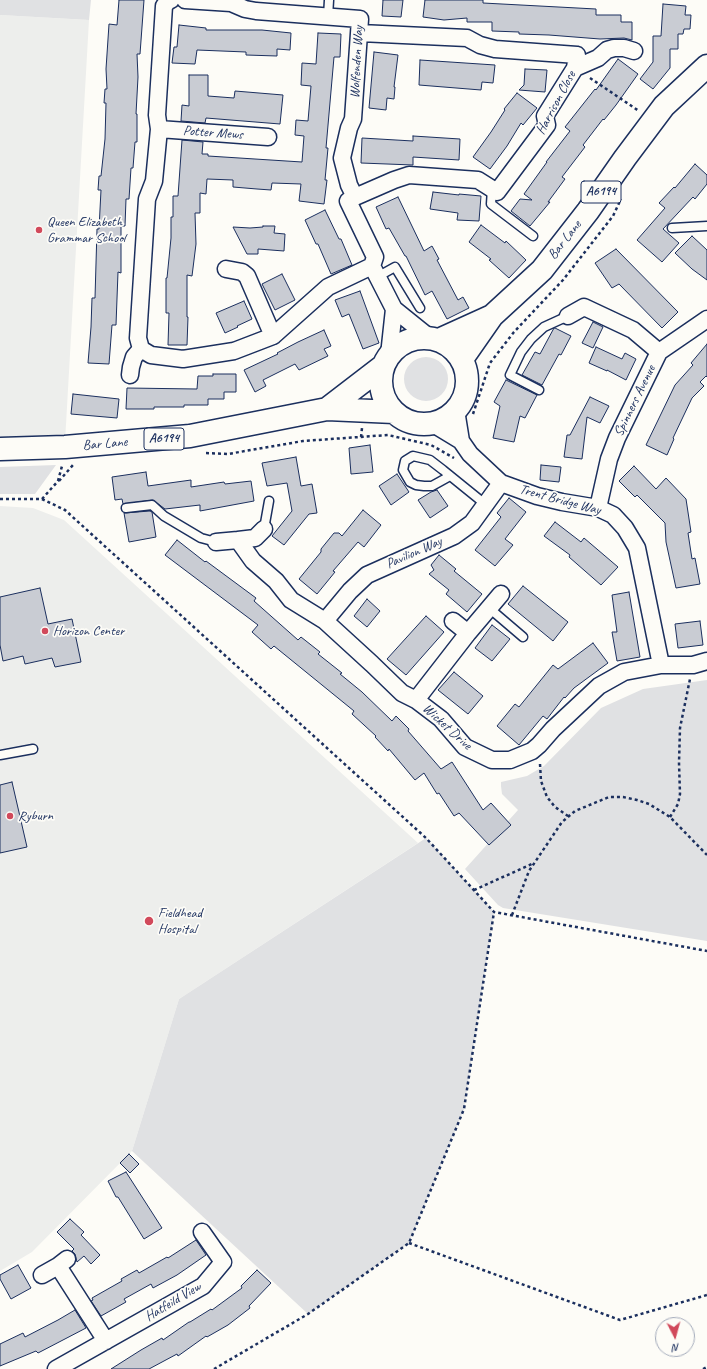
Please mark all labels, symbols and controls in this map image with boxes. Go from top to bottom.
street label: Wolfenden Way [347,25,367,99]
street label: Harrison Close [532,68,580,138]
street label: Potter Mews [183,123,243,143]
road number: A6194 [581,181,621,203]
place label: Queen Elizabeth Grammar School [47,214,125,246]
street label: Bar Lane [545,217,585,263]
marker: Queen Elizabeth Grammar School [34,225,44,235]
street label: Spinners Avenue [611,363,659,439]
road number: A6194 [144,428,184,450]
street label: Bar Lane [82,434,128,454]
street label: Trent Bridge Way [518,481,602,519]
street label: Pavilion Way [383,533,445,573]
place label: Horizon Center [53,623,124,639]
marker: Horizon Center [40,626,50,636]
street label: Wicket Drive [419,700,475,754]
place label: Ryburn [18,808,53,824]
marker: Ryburn [5,811,15,821]
place label: Fieldhead Hospital [158,905,202,938]
marker: Fieldhead Hospital [143,915,155,927]
street label: Hatfeild View [142,1279,204,1325]
north arrow [655,1317,695,1357]
text: N [672,1341,680,1355]

